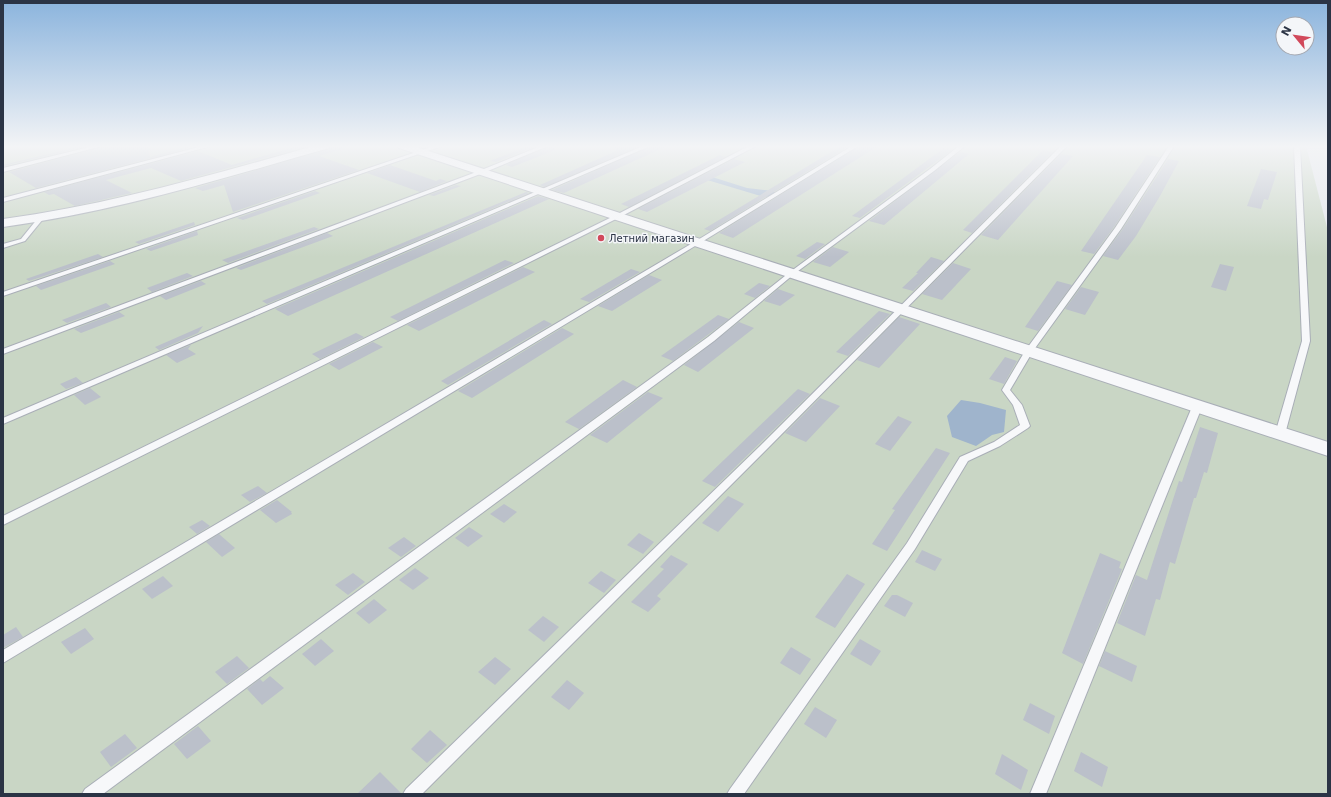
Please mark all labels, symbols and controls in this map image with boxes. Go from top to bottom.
north arrow [1275,16,1315,56]
text: N [1279,24,1295,39]
marker: Летний магазин [596,233,606,243]
place label: Летний магазин [609,233,695,244]

